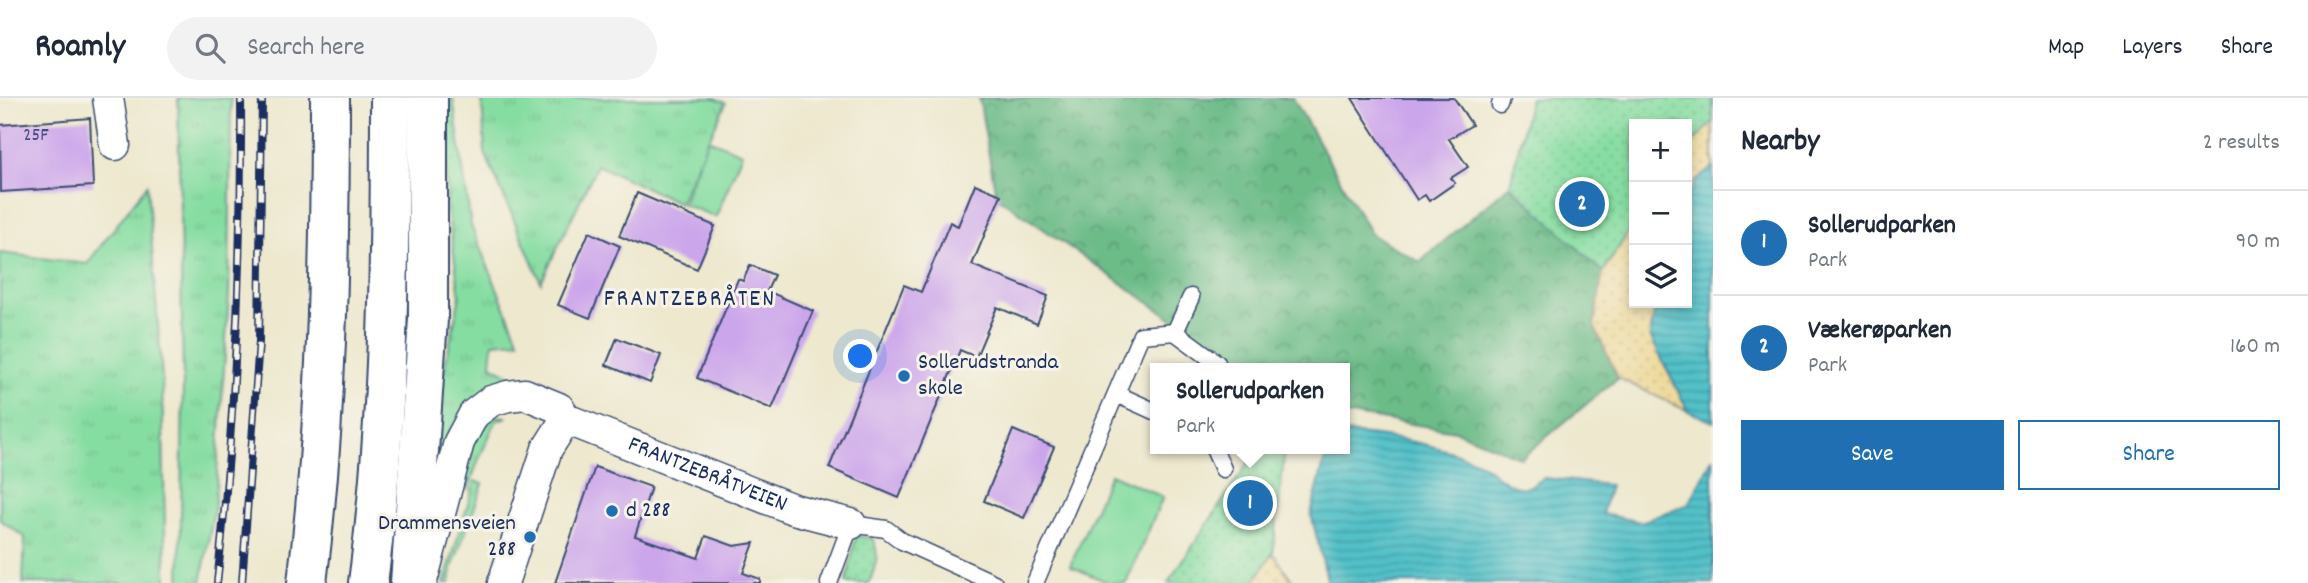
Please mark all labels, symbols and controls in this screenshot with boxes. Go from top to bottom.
search box [167,17,657,80]
text: Roamly [35,25,125,72]
icon: search [191,29,229,67]
text: Search here [247,30,365,67]
text: Map [2048,31,2084,65]
text: Layers [2122,31,2183,65]
text: Share [2221,31,2273,65]
map controls [1629,119,1692,308]
button: + [1629,119,1692,182]
text: Nearby [1741,122,1819,165]
house number: 25F [23,123,49,150]
text: 2 results [2203,127,2280,160]
pin: 2 [1559,178,1605,230]
button: − [1629,182,1692,245]
text: Sollerudparken [1808,208,1956,245]
text: 1 [1761,226,1767,259]
text: 90 m [2236,226,2280,259]
button: layers [1629,245,1692,308]
text: Park [1808,245,1847,278]
district label: FRANTZEBRÅTEN [604,283,776,317]
text: Vækerøparken [1808,313,1951,350]
text: 2 [1759,331,1769,364]
text: 160 m [2230,331,2280,364]
your location [843,339,877,373]
place label: Sollerudstranda skole [918,347,1060,406]
text: Park [1808,350,1847,383]
popup [1150,363,1350,454]
marker: Sollerudstranda skole [896,368,912,384]
text: Sollerudparken [1176,374,1324,411]
text: Park [1176,411,1215,444]
button: Save [1741,420,2004,490]
button: Share [2018,420,2280,490]
street label: FRANTZEBRÅTVEIEN [623,429,792,521]
pin: 1 [1227,477,1273,529]
place label: d 288 [626,495,671,528]
marker: d 288 [604,503,620,519]
place label: Drammensveien 288 [378,508,516,567]
marker: Drammensveien 288 [522,529,538,545]

